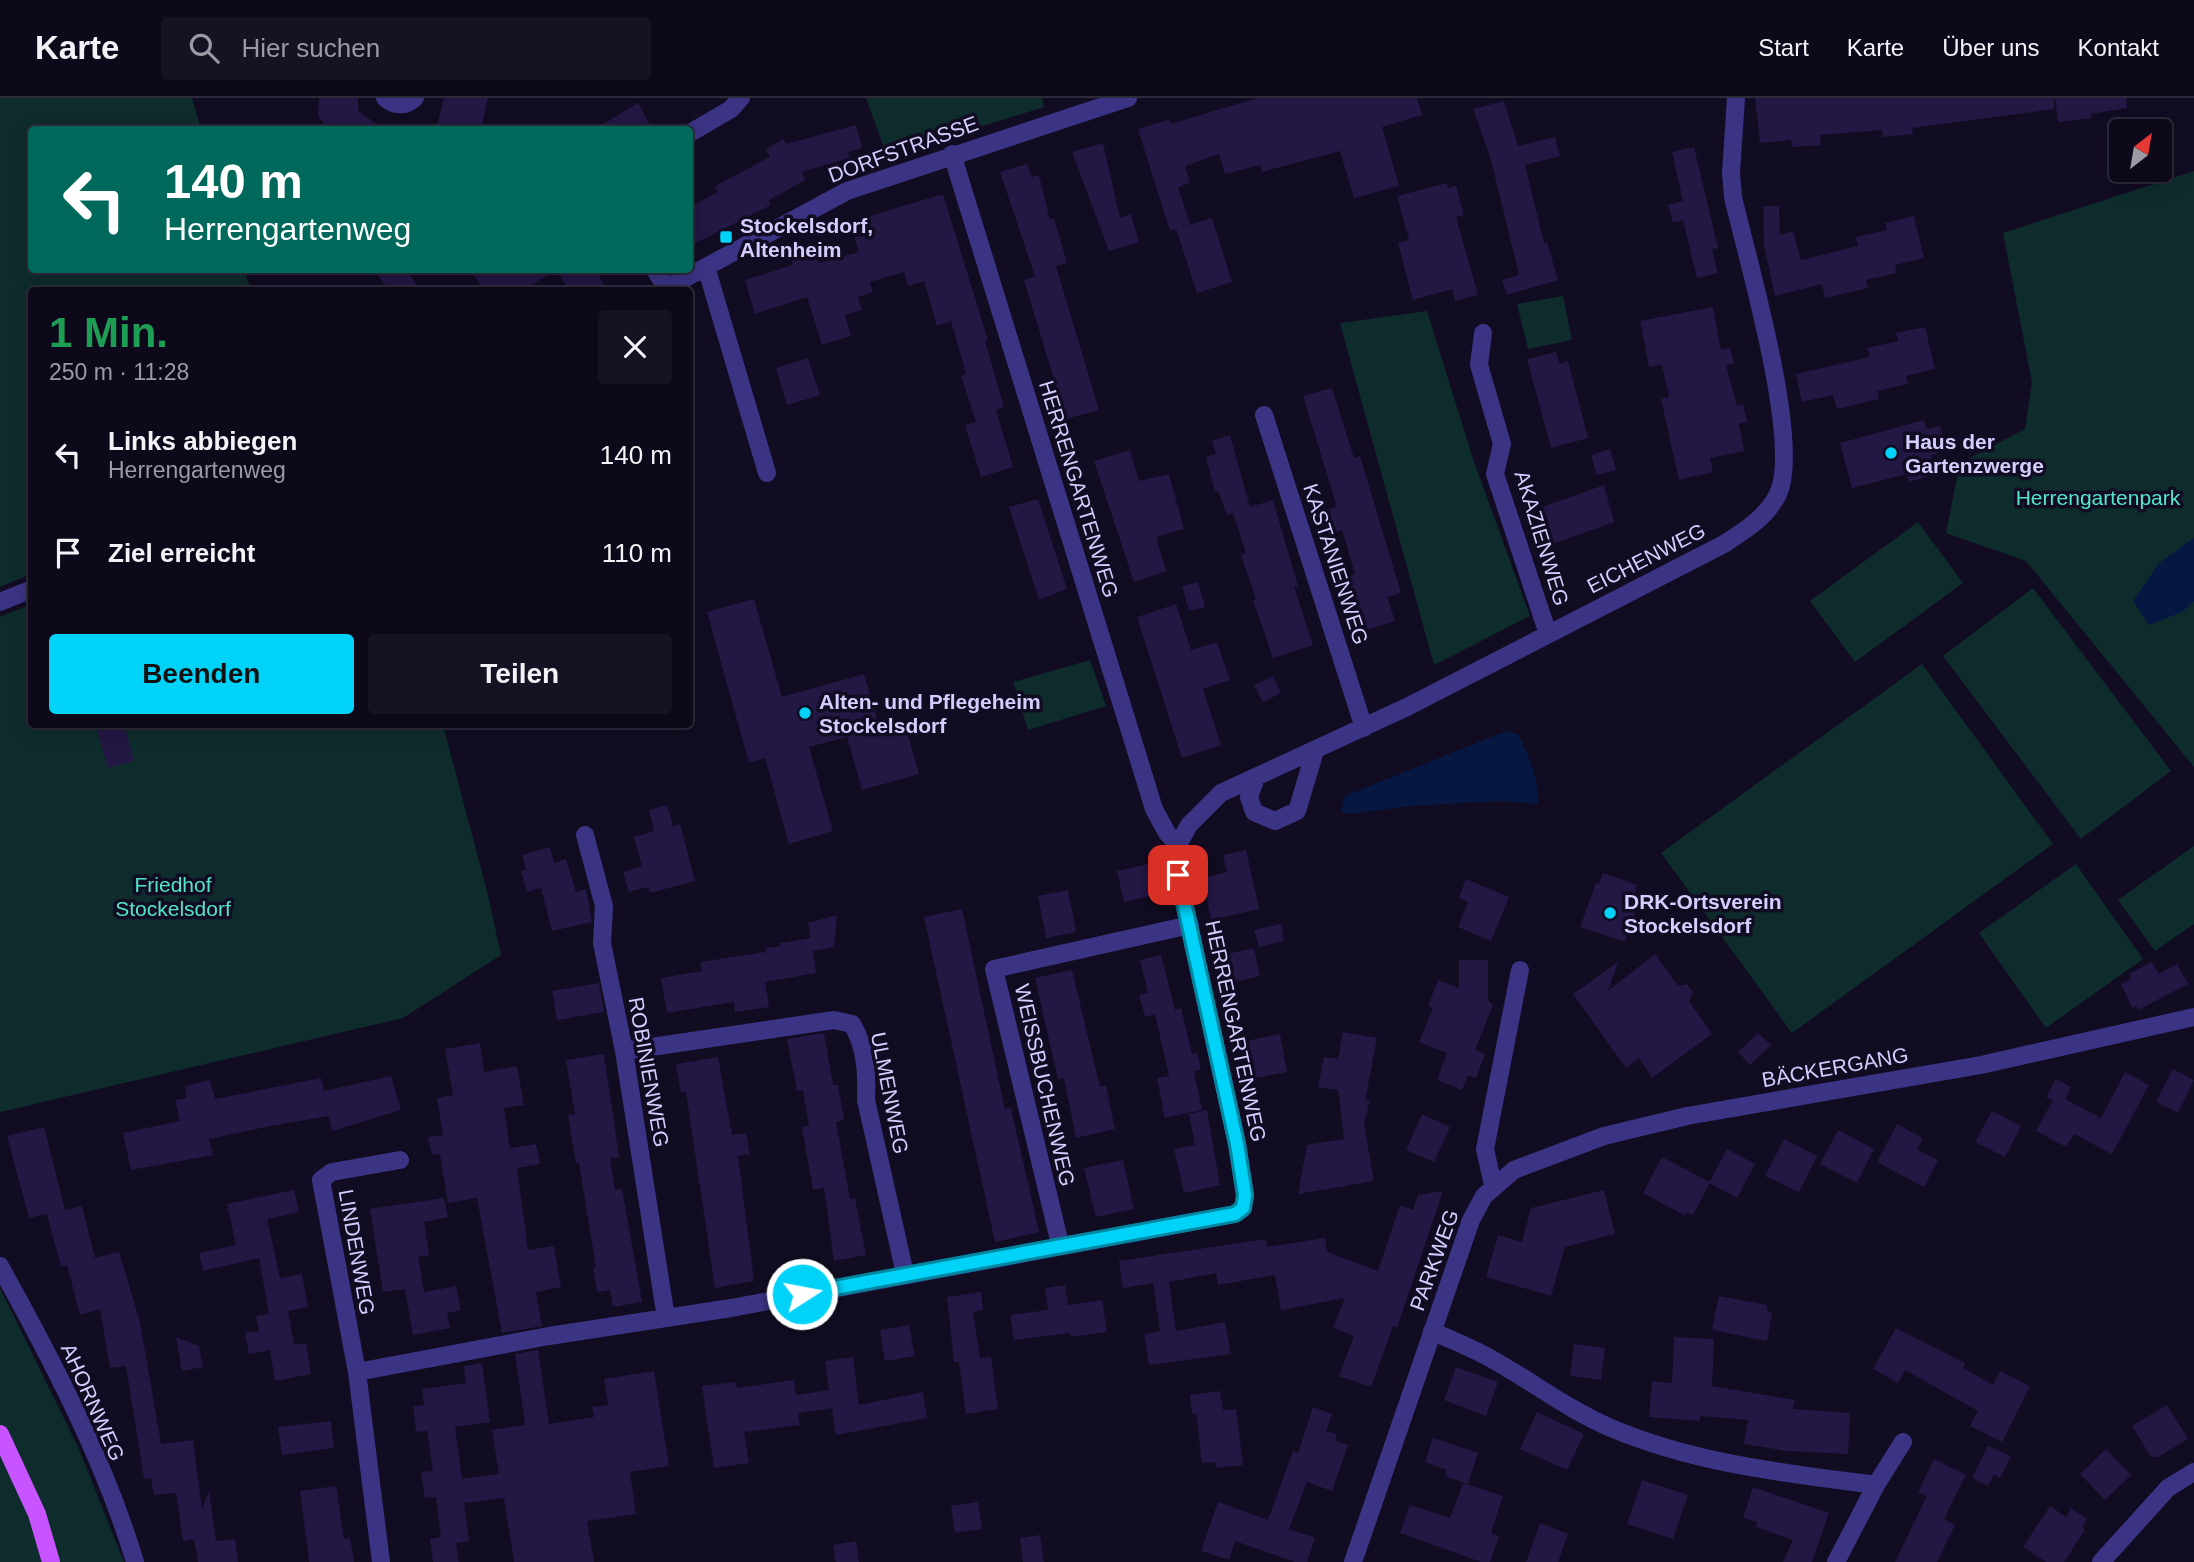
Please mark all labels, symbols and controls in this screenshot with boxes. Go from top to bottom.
search box [161,17,651,80]
text: Karte [35,29,119,66]
icon: search [185,29,223,67]
text: Hier suchen [241,33,380,63]
text: Start [1758,34,1809,61]
text: Karte [1847,34,1904,61]
text: Über uns [1942,34,2040,61]
text: Kontakt [2078,34,2159,61]
street label: DORFSTRASSE [825,111,981,187]
north arrow [2109,119,2172,182]
map controls [2109,119,2172,182]
icon: left [49,154,140,245]
text: 140 m [164,154,303,208]
text: Herrengartenweg [164,211,411,247]
place label: Stockelsdorf, Altenheim [740,214,873,261]
marker: Stockelsdorf, Altenheim [718,229,734,245]
text: 1 Min. [49,309,168,356]
button: close [598,310,672,384]
text: 250 m · 11:28 [49,359,189,385]
street label: HERRENGARTENWEG [1035,378,1123,600]
text: Links abbiegen [108,426,297,456]
place label: Haus der Gartenzwerge [1905,430,2044,477]
icon: left [49,436,87,474]
text: 140 m [600,440,672,470]
marker: Haus der Gartenzwerge [1883,445,1899,461]
text: Herrengartenweg [108,457,286,483]
street label: AKAZIENWEG [1511,468,1573,608]
street label: KASTANIENWEG [1299,481,1373,647]
park label: Herrengartenpark [2016,486,2181,509]
street label: EICHENWEG [1583,518,1709,598]
icon: arrive [49,534,87,572]
text: Ziel erreicht [108,538,255,568]
text: 110 m [602,538,672,568]
button: Beenden [49,634,354,714]
button: Teilen [368,634,672,714]
place label: Alten- und Pflegeheim Stockelsdorf [819,690,1041,737]
marker: Alten- und Pflegeheim Stockelsdorf [797,705,813,721]
pin [1148,845,1208,905]
icon: arrive [1159,856,1197,894]
park label: Friedhof Stockelsdorf [115,873,231,920]
place label: DRK-Ortsverein Stockelsdorf [1624,890,1782,937]
marker: DRK-Ortsverein Stockelsdorf [1602,905,1618,921]
street label: HERRENGARTENWEG [1201,918,1271,1144]
street label: WEISSBUCHENWEG [1011,982,1079,1188]
street label: ROBINIENWEG [625,995,673,1149]
street label: ULMENWEG [867,1030,913,1156]
street label: BÄCKERGANG [1760,1043,1910,1091]
street label: LINDENWEG [335,1187,379,1317]
street label: PARKWEG [1405,1206,1463,1314]
position arrow [765,1257,839,1331]
street label: AHORNWEG [57,1340,129,1464]

